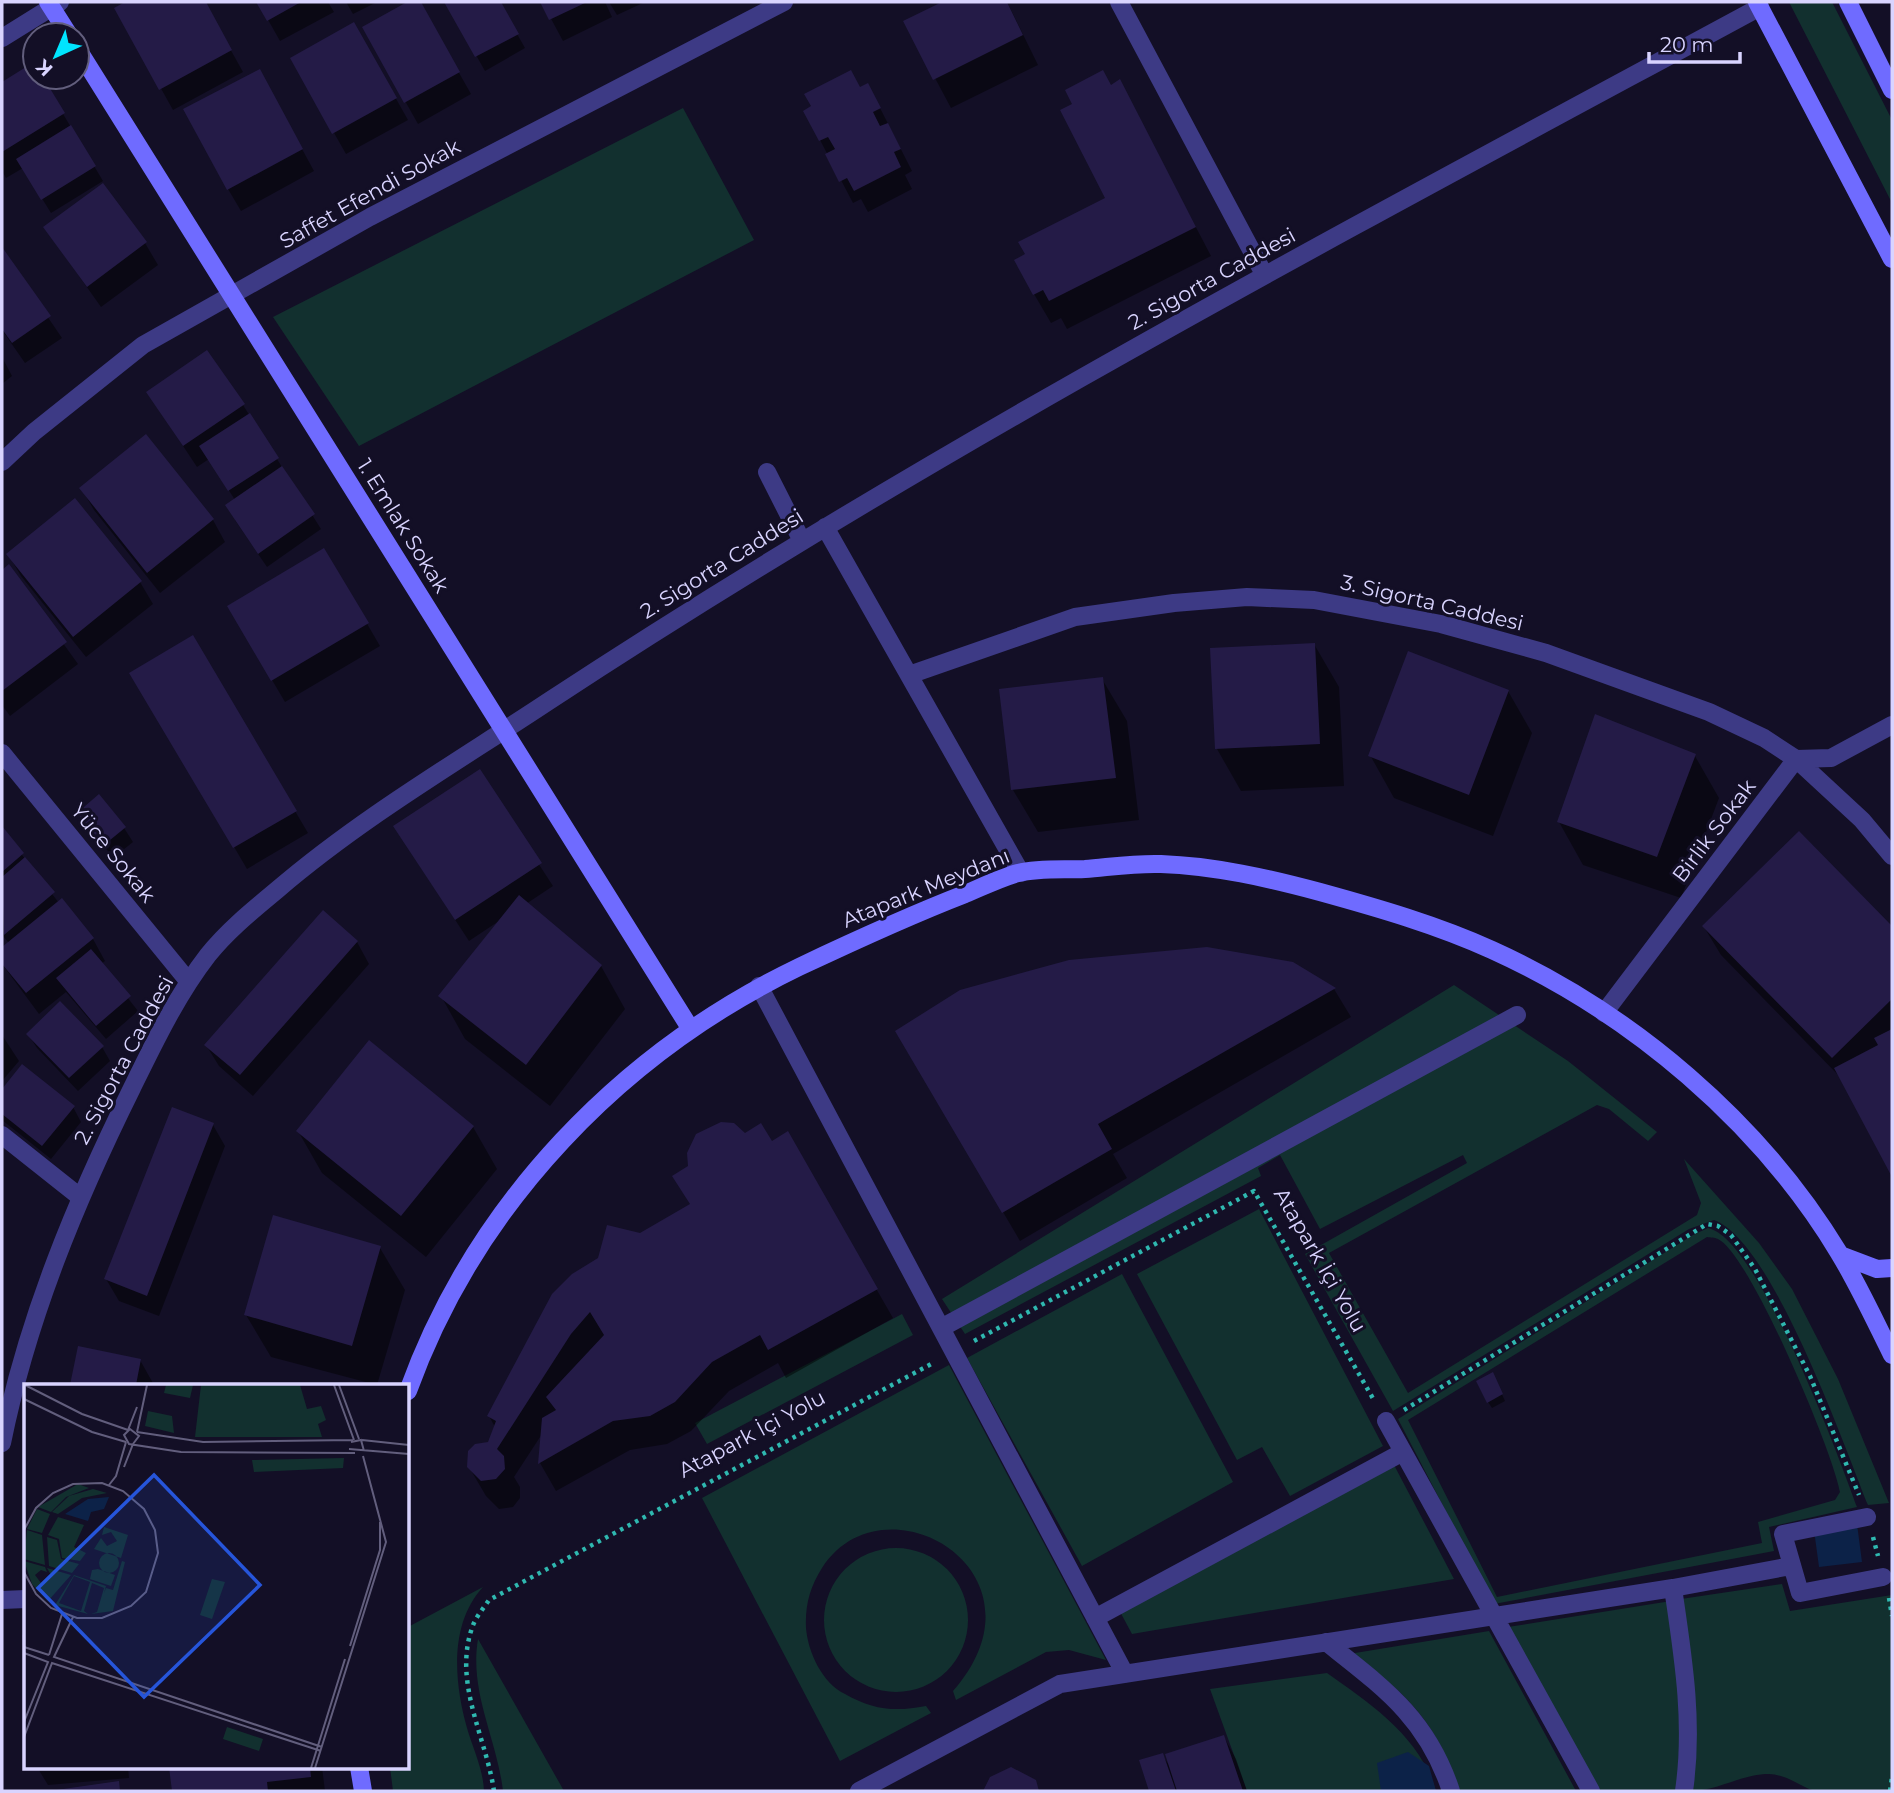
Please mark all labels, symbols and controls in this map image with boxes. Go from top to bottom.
north arrow [21,21,91,91]
scale bar [1649,21,1740,65]
text: 20 m [1660,32,1714,57]
text: K [31,54,58,81]
street label: Saffet Efendi Sokak [275,133,465,254]
street label: 2. Sigorta Caddesi [1124,222,1300,335]
street label: 1. Emlak Sokak [352,454,455,598]
street label: 2. Sigorta Caddesi [636,503,808,624]
street label: 3. Sigorta Caddesi [1338,569,1526,636]
street label: Birlik Sokak [1667,774,1761,887]
street label: Yüce Sokak [66,798,161,907]
street label: Atapark Meydanı [838,843,1013,933]
street label: 2. Sigorta Caddesi [69,971,179,1148]
street label: Atapark İçi Yolu [1269,1183,1372,1336]
inset map [24,1384,410,1769]
street label: Atapark İçi Yolu [674,1384,829,1483]

